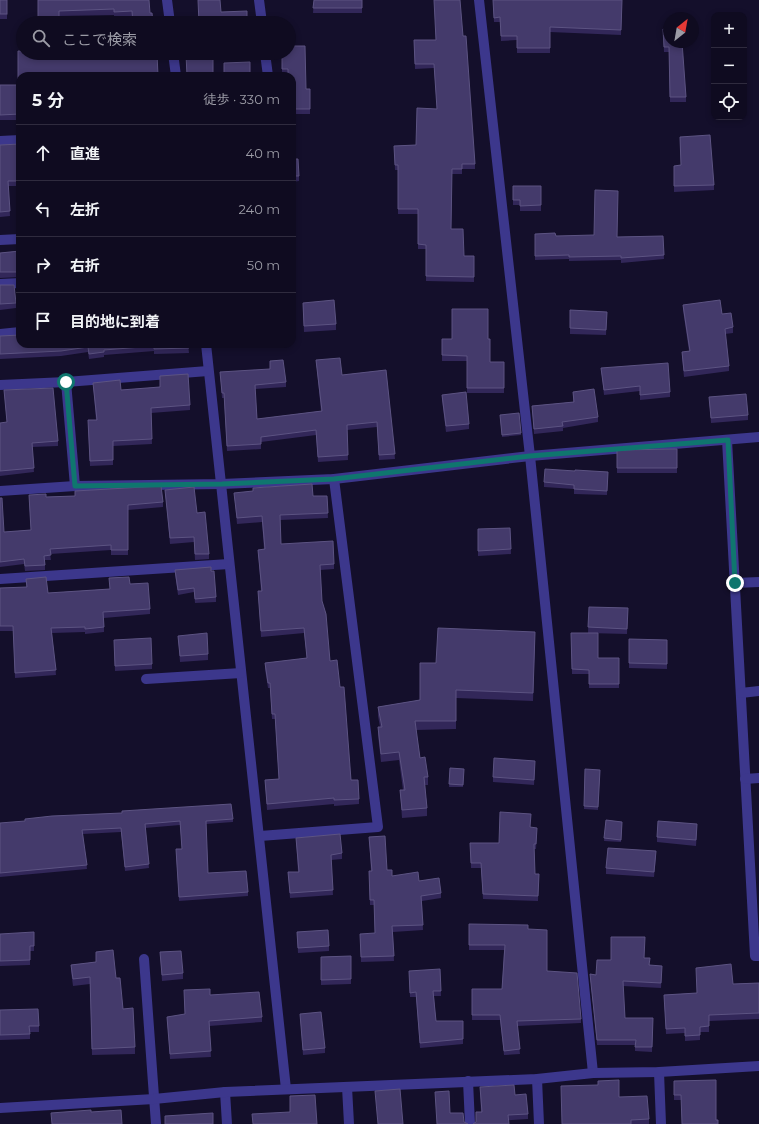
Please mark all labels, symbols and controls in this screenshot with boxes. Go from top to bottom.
north arrow [663,12,699,48]
map controls [711,12,747,120]
button: + [711,12,747,48]
search box [16,16,296,60]
icon: search [30,27,52,49]
text: ここで検索 [62,30,137,49]
button: − [711,48,747,84]
button: locate [711,84,747,120]
text: 5 分 [32,90,64,110]
text: 徒歩 · 330 m [204,91,280,107]
icon: ahead [32,142,54,164]
text: 直進 [70,144,100,163]
text: 40 m [246,145,280,161]
icon: left [32,198,54,220]
text: 左折 [70,200,100,219]
text: 240 m [239,201,280,217]
icon: right [32,254,54,276]
text: 右折 [70,256,100,275]
text: 50 m [247,257,280,273]
icon: arrive [32,310,54,332]
text: 目的地に到着 [70,312,160,331]
route start [57,373,75,391]
route end [726,574,744,592]

